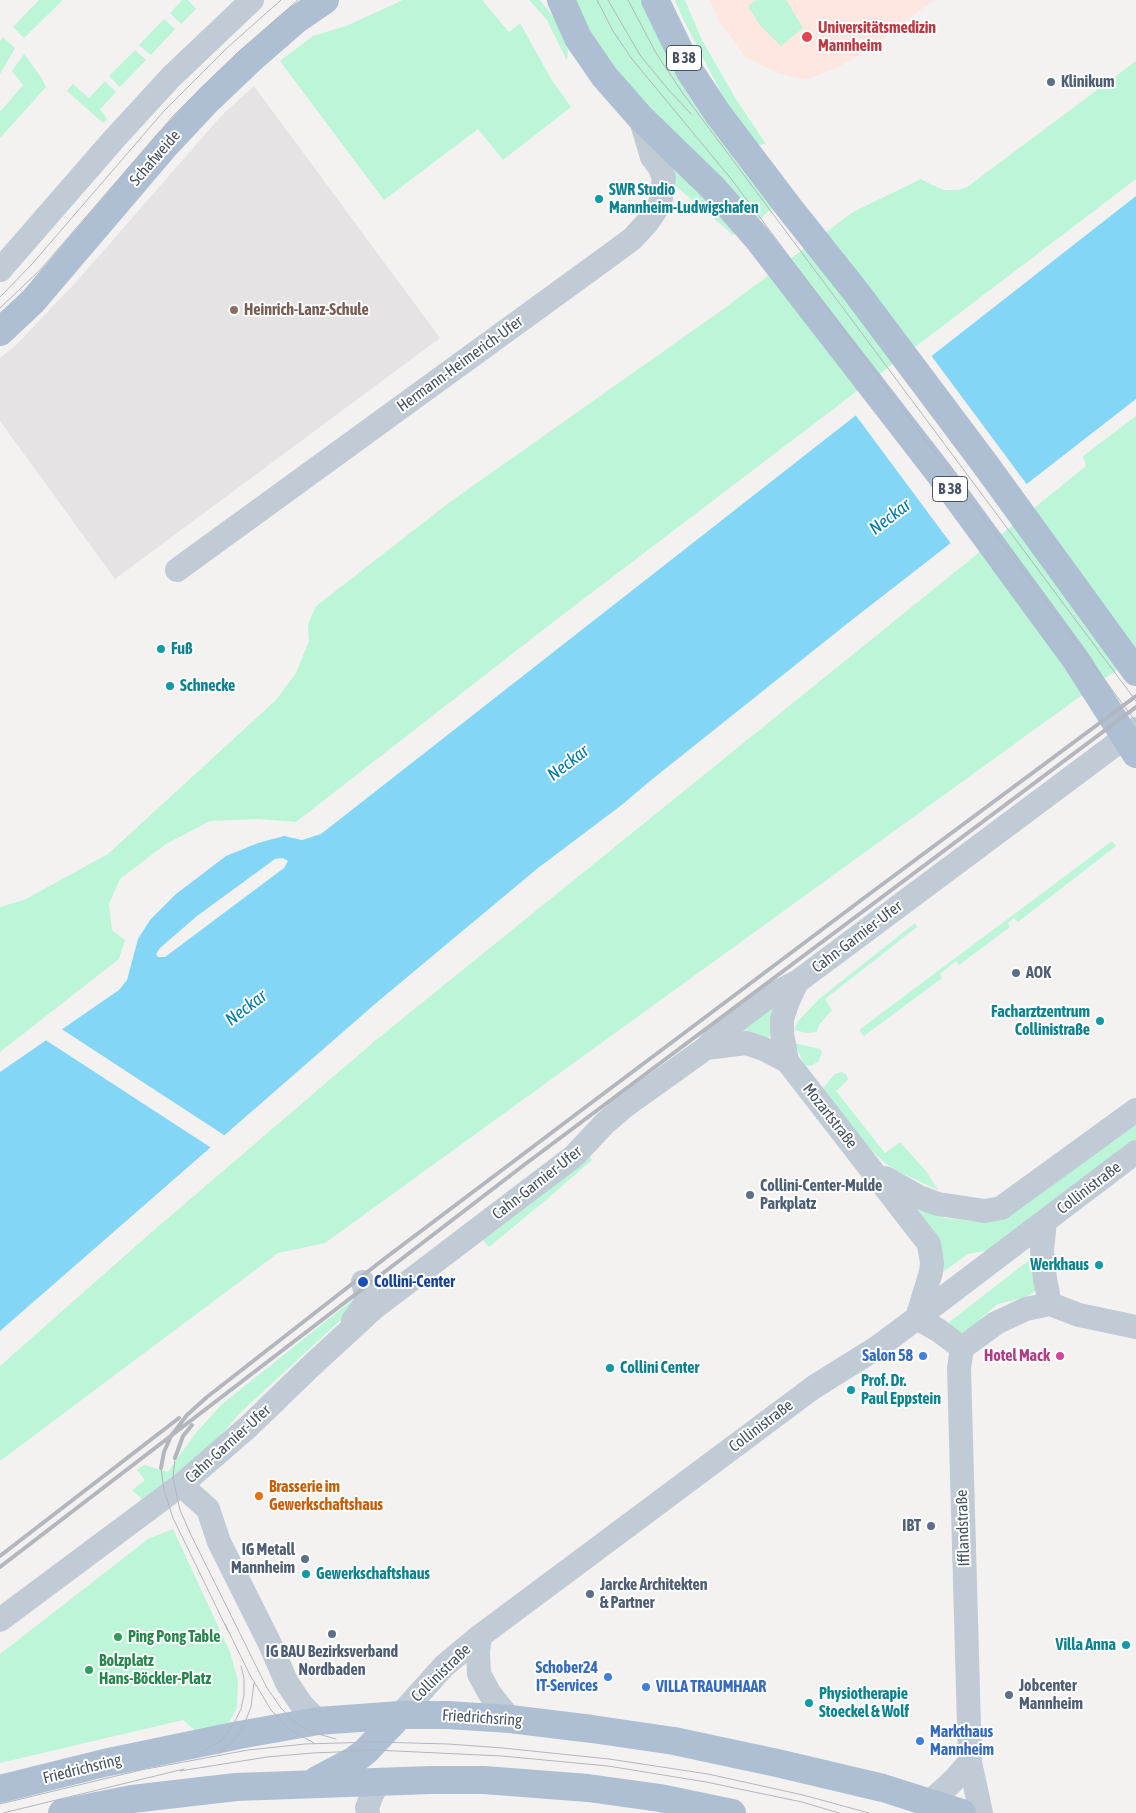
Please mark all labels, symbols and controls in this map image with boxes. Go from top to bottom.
place label: Universitätsmedizin Mannheim [818,18,936,56]
marker: Universitätsmedizin Mannheim [800,30,814,44]
road number: B 38 [666,46,702,70]
place label: Klinikum [1061,72,1114,92]
marker: Klinikum [1045,76,1057,88]
street label: Schafweide [126,126,184,190]
place label: SWR Studio Mannheim-Ludwigshafen [609,180,759,218]
marker: SWR Studio Mannheim-Ludwigshafen [593,193,605,205]
place label: Heinrich-Lanz-Schule [244,300,369,320]
marker: Heinrich-Lanz-Schule [228,304,240,316]
street label: Hermann-Heimerich-Ufer [393,312,527,416]
road number: B 38 [932,476,968,502]
water label: Neckar [865,494,915,540]
place label: Fuß [171,639,193,659]
marker: Fuß [155,643,167,655]
place label: Schnecke [180,676,235,696]
marker: Schnecke [164,680,176,692]
water label: Neckar [543,740,593,786]
street label: Cahn-Garnier-Ufer [808,897,906,977]
place label: AOK [1026,963,1051,983]
marker: AOK [1010,967,1022,979]
water label: Neckar [221,985,271,1031]
place label: Facharztzentrum Collinistraße [991,1002,1090,1040]
marker: Facharztzentrum Collinistraße [1094,1015,1106,1027]
street label: Mozartstraße [799,1080,861,1152]
street label: Cahn-Garnier-Ufer [489,1142,585,1224]
street label: Collinistraße [1053,1158,1125,1218]
place label: Collini-Center-Mulde Parkplatz [760,1176,882,1214]
marker: Collini-Center-Mulde Parkplatz [744,1189,756,1201]
place label: Werkhaus [1030,1255,1089,1275]
marker: Werkhaus [1093,1259,1105,1271]
place label: Collini-Center [374,1272,455,1292]
marker: Collini-Center [356,1275,370,1289]
place label: Salon 58 [862,1346,913,1366]
place label: Hotel Mack [984,1346,1050,1366]
marker: Salon 58 [917,1350,929,1362]
marker: Hotel Mack [1054,1350,1066,1362]
place label: Collini Center [620,1358,699,1378]
marker: Collini Center [604,1362,616,1374]
place label: Prof. Dr. Paul Eppstein [861,1371,941,1409]
marker: Prof. Dr. Paul Eppstein [845,1384,857,1396]
street label: Collinistraße [725,1396,797,1456]
street label: Cahn-Garnier-Ufer [181,1401,275,1487]
place label: Brasserie im Gewerkschaftshaus [269,1477,383,1515]
street label: Ifflandstraße [952,1489,974,1567]
marker: Brasserie im Gewerkschaftshaus [253,1490,265,1502]
place label: IBT [902,1516,921,1536]
marker: IBT [925,1520,937,1532]
place label: IG Metall Mannheim [231,1540,295,1578]
marker: IG Metall Mannheim [299,1553,311,1565]
place label: Gewerkschaftshaus [316,1564,430,1584]
marker: Gewerkschaftshaus [300,1568,312,1580]
place label: Jarcke Architekten & Partner [600,1575,708,1613]
marker: Jarcke Architekten & Partner [584,1588,596,1600]
place label: Ping Pong Table [128,1627,220,1647]
marker: IG BAU Bezirksverband Nordbaden [326,1628,338,1640]
marker: Ping Pong Table [112,1631,124,1643]
place label: Villa Anna [1056,1635,1116,1655]
marker: Villa Anna [1120,1639,1132,1651]
street label: Collinistraße [407,1640,475,1706]
place label: IG BAU Bezirksverband Nordbaden [266,1642,398,1680]
place label: Bolzplatz Hans-Böckler-Platz [99,1651,211,1689]
place label: Schober24 IT-Services [535,1658,598,1696]
marker: Bolzplatz Hans-Böckler-Platz [83,1664,95,1676]
marker: Schober24 IT-Services [602,1671,614,1683]
place label: Jobcenter Mannheim [1019,1676,1083,1714]
place label: VILLA TRAUMHAAR [656,1677,766,1697]
marker: VILLA TRAUMHAAR [640,1681,652,1693]
place label: Physiotherapie Stoeckel & Wolf [819,1684,909,1722]
marker: Jobcenter Mannheim [1003,1689,1015,1701]
marker: Physiotherapie Stoeckel & Wolf [803,1697,815,1709]
street label: Friedrichsring [441,1706,523,1730]
place label: Markthaus Mannheim [930,1722,994,1760]
marker: Markthaus Mannheim [914,1735,926,1747]
street label: Friedrichsring [41,1750,123,1788]

